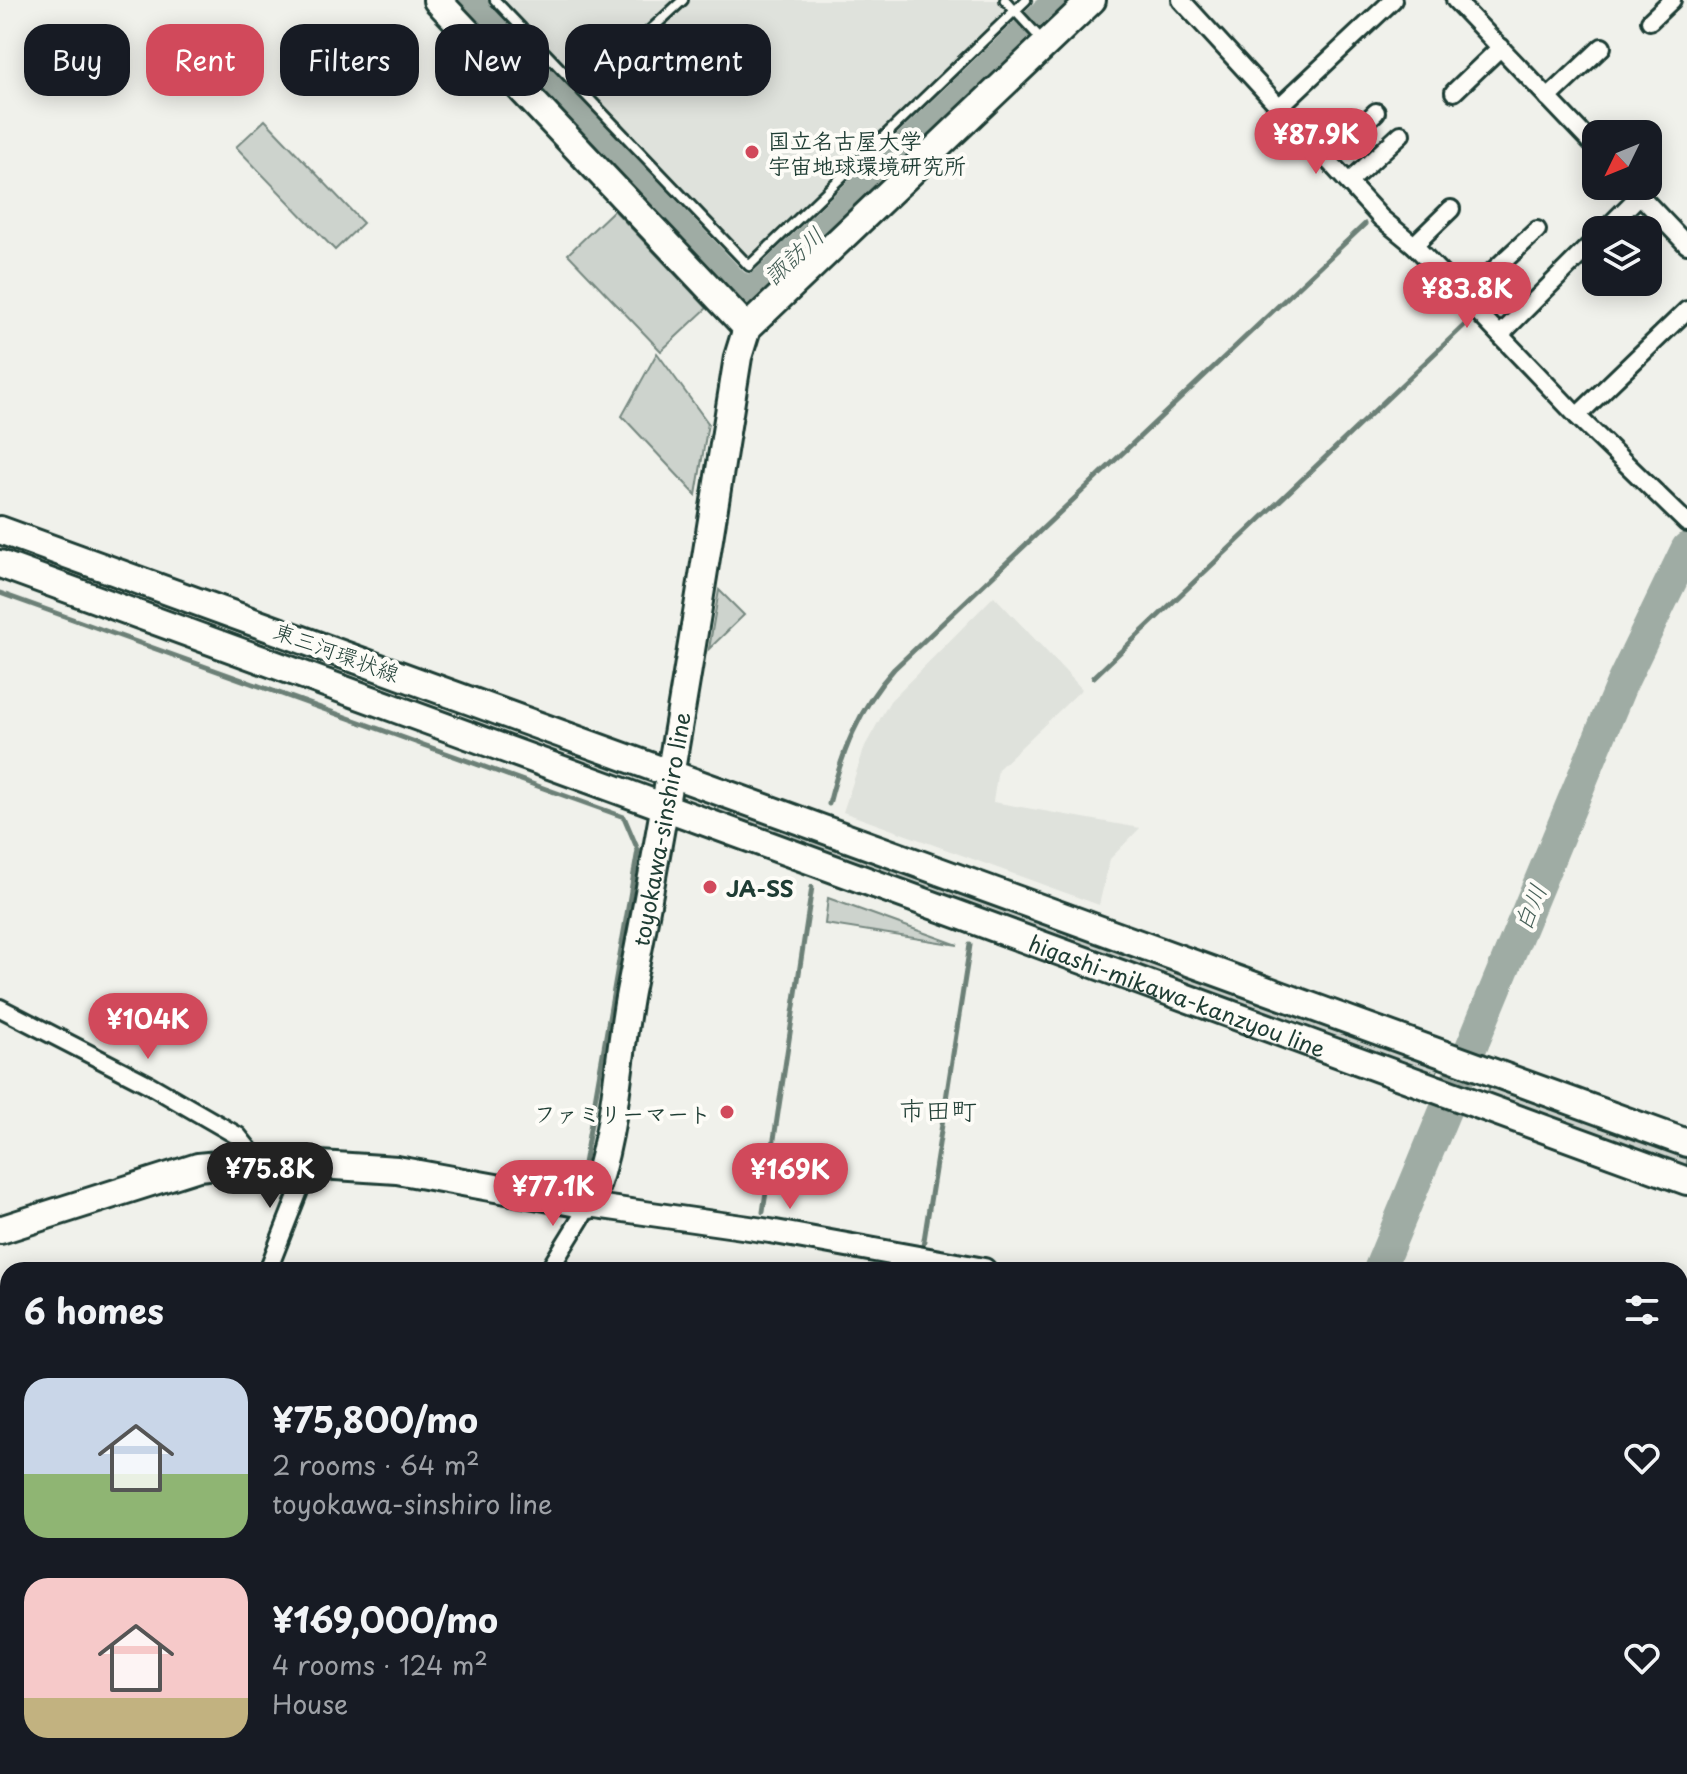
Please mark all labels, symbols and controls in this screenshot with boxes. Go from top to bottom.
chip: Buy [24,24,130,96]
chip: Rent [146,24,264,96]
chip: Filters [280,24,419,96]
chip: New [435,24,549,96]
chip: Apartment [565,24,771,96]
pin: ¥87.9K [1251,108,1381,176]
text: ¥87.9K [1272,114,1360,153]
north arrow [1582,120,1662,200]
map controls [1582,120,1662,296]
place label: 国立名古屋大学 宇宙地球環境研究所 [768,123,966,181]
marker: 国立名古屋大学 宇宙地球環境研究所 [743,143,761,161]
button: layers [1582,216,1662,296]
water label: 諏訪川 [754,217,832,293]
pin: ¥83.8K [1402,262,1532,330]
text: ¥83.8K [1421,268,1513,307]
street label: 東三河環状線 [269,613,405,689]
street label: toyokawa-sinshiro line [623,709,697,949]
place label: JA-SS [726,871,794,904]
marker: JA-SS [701,878,719,896]
water label: 白川 [1503,878,1555,936]
street label: higashi-mikawa-kanzyou line [1025,925,1331,1064]
pin: ¥104K [92,993,204,1061]
text: ¥104K [106,999,190,1038]
district label: 市田町 [899,1090,977,1129]
place label: ファミリーマート [534,1096,711,1129]
marker: ファミリーマート [718,1103,736,1121]
pin: ¥75.8K [205,1142,335,1210]
pin: ¥169K [734,1143,846,1211]
text: ¥75.8K [225,1148,315,1187]
text: ¥169K [750,1149,830,1188]
pin: ¥77.1K [488,1160,618,1228]
text: ¥77.1K [511,1166,595,1205]
text: 6 homes [24,1284,164,1336]
icon: filters [1620,1288,1664,1332]
text: ¥75,800/mo [272,1393,478,1445]
icon: home [88,1410,184,1506]
icon: heart [1620,1436,1664,1480]
text: 2 rooms · 64 m² [272,1445,480,1484]
text: toyokawa-sinshiro line [272,1484,553,1523]
text: ¥169,000/mo [272,1593,498,1645]
icon: home [88,1610,184,1706]
icon: heart [1620,1636,1664,1680]
text: 4 rooms · 124 m² [272,1645,488,1684]
text: House [272,1684,348,1723]

